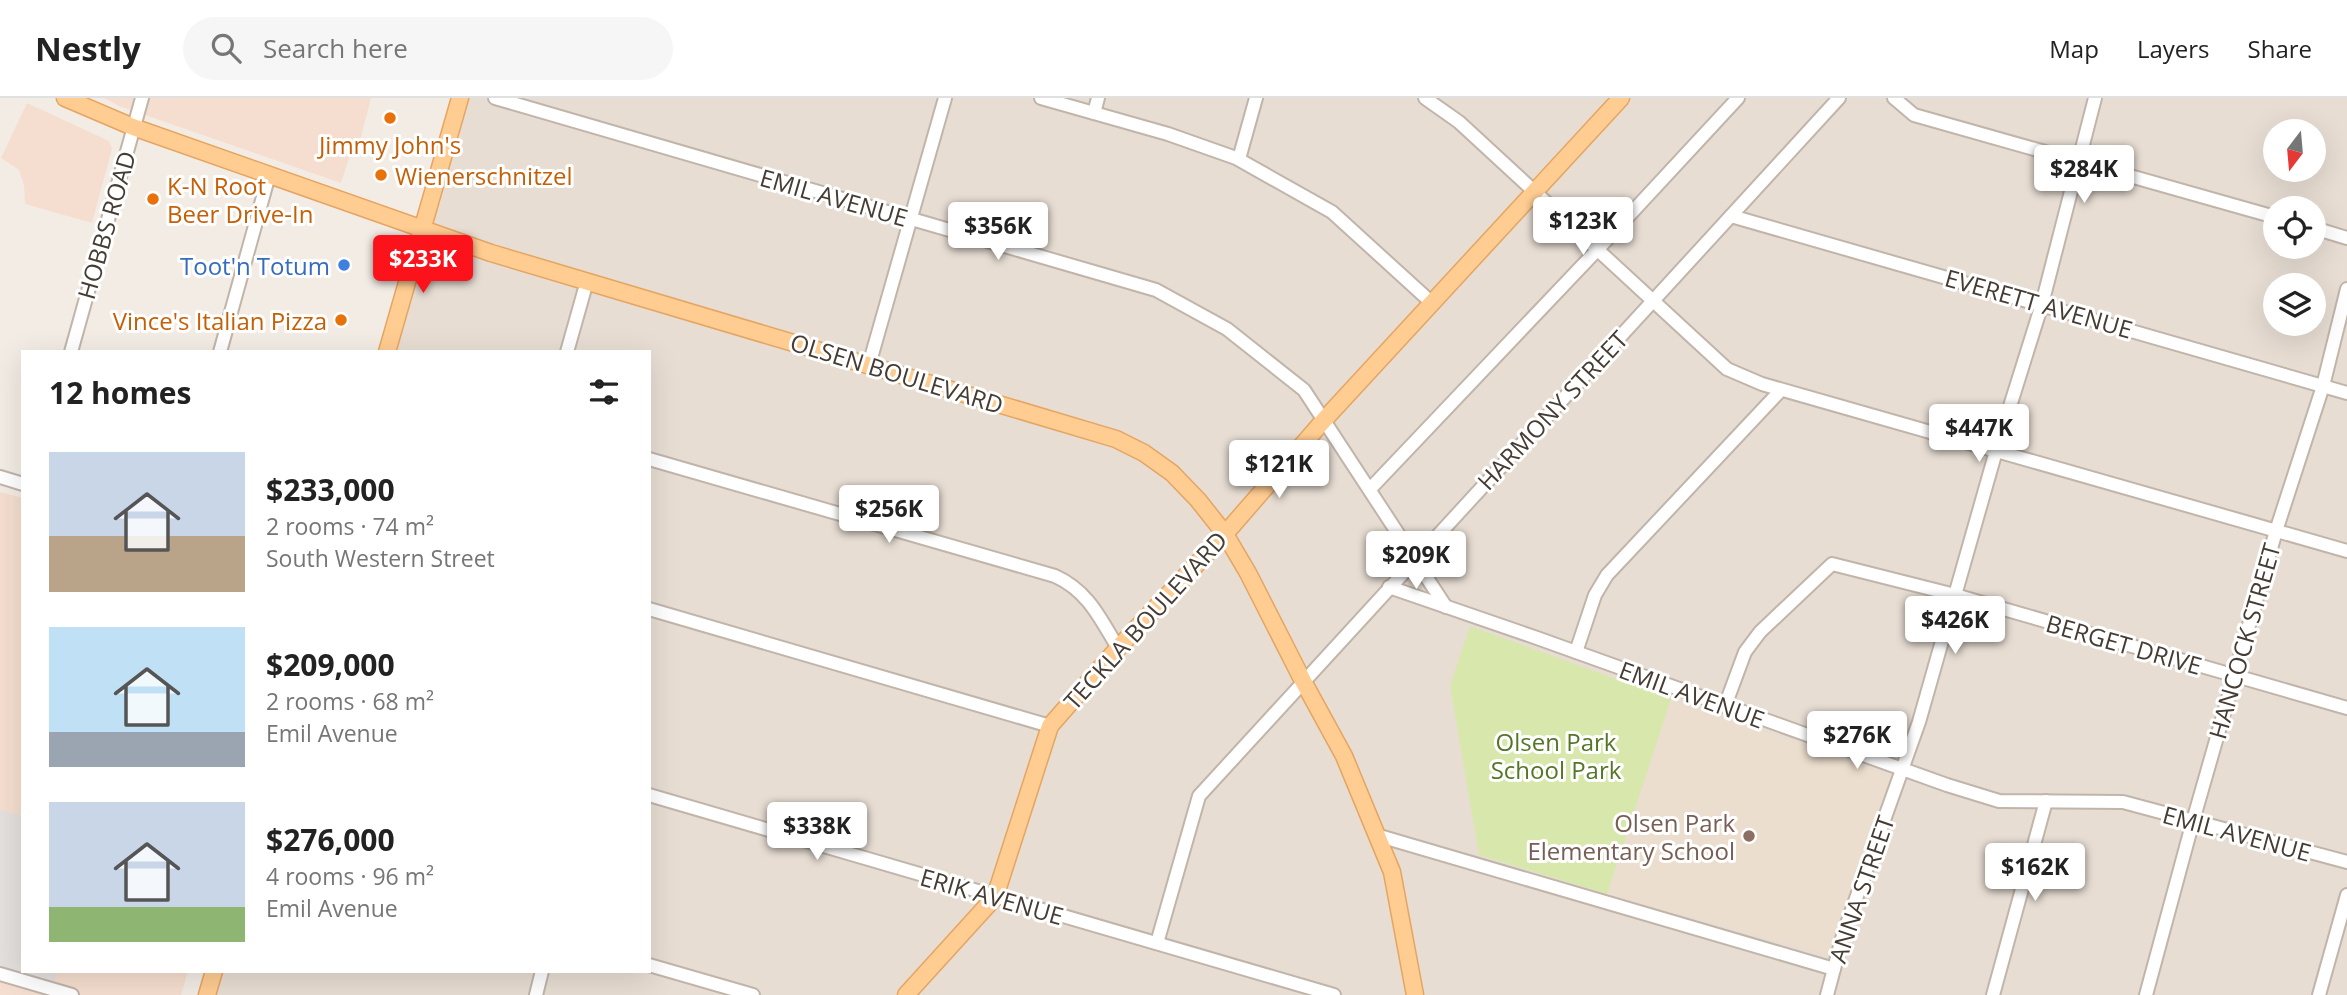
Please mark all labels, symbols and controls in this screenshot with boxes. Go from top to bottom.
search box [183,17,673,80]
text: Nestly [35,26,141,71]
icon: search [207,29,245,67]
text: Search here [263,30,408,66]
text: Map [2049,32,2099,65]
text: Layers [2137,32,2210,65]
text: Share [2248,32,2312,65]
marker: Jimmy John's [382,110,398,126]
north arrow [2263,119,2326,182]
map controls [2263,119,2326,336]
place label: Jimmy John's [317,128,461,161]
pin: $284K [2035,146,2133,205]
street label: HOBBS ROAD [69,147,143,303]
text: $284K [2050,152,2118,184]
place label: Wienerschnitzel [395,159,572,192]
street label: EMIL AVENUE [756,160,912,234]
marker: Wienerschnitzel [373,167,389,183]
place label: K-N Root Beer Drive-In [167,169,313,230]
marker: K-N Root Beer Drive-In [145,191,161,207]
button: locate [2263,196,2326,259]
pin: $123K [1534,198,1632,257]
pin: $356K [949,202,1047,262]
text: $123K [1549,204,1617,236]
text: $356K [964,209,1032,241]
pin: $233K [374,236,472,295]
text: $233K [389,242,457,274]
place label: Toot'n Totum [180,249,330,282]
marker: Toot'n Totum [336,257,352,273]
street label: EVERETT AVENUE [1941,260,2137,346]
button: layers [2263,273,2326,336]
place label: Vince's Italian Pizza [113,304,327,337]
marker: Vince's Italian Pizza [333,312,349,328]
street label: HARMONY STREET [1469,323,1635,497]
street label: OLSEN BOULEVARD [786,325,1008,421]
text: 12 homes [49,372,192,413]
icon: filters [585,373,623,411]
pin: $447K [1930,404,2028,464]
text: $447K [1945,411,2013,443]
pin: $121K [1230,440,1328,500]
text: $121K [1245,447,1313,479]
text: $233,000 [266,469,395,510]
icon: home [105,480,189,564]
pin: $256K [840,486,938,545]
text: $256K [855,492,923,524]
text: 2 rooms · 74 m² [266,510,434,542]
street label: TECKLA BOULEVARD [1056,524,1234,716]
pin: $209K [1367,532,1465,591]
text: $209K [1382,538,1450,570]
street label: HANCOCK STREET [2200,539,2288,743]
text: South Western Street [266,542,495,574]
pin: $426K [1906,596,2004,656]
text: $426K [1921,603,1989,635]
street label: BERGET DRIVE [2042,606,2206,682]
text: $209,000 [266,644,395,685]
street label: EMIL AVENUE [1615,652,1769,736]
icon: home [105,655,189,739]
text: 2 rooms · 68 m² [266,685,434,717]
pin: $276K [1808,712,1906,771]
text: Emil Avenue [266,717,398,749]
text: $276K [1823,718,1891,750]
park label: Olsen Park School Park [1491,725,1622,786]
street label: EMIL AVENUE [2159,797,2315,869]
pin: $338K [768,802,866,862]
place label: Olsen Park Elementary School [1527,806,1735,867]
text: $338K [783,809,851,841]
street label: ANNA STREET [1820,811,1902,967]
text: $276,000 [266,819,395,860]
marker: Olsen Park Elementary School [1741,828,1757,844]
icon: home [105,830,189,914]
pin: $162K [1986,844,2084,903]
text: $162K [2001,850,2069,882]
text: 4 rooms · 96 m² [266,860,434,892]
street label: ERIK AVENUE [917,860,1067,932]
text: Emil Avenue [266,892,398,924]

